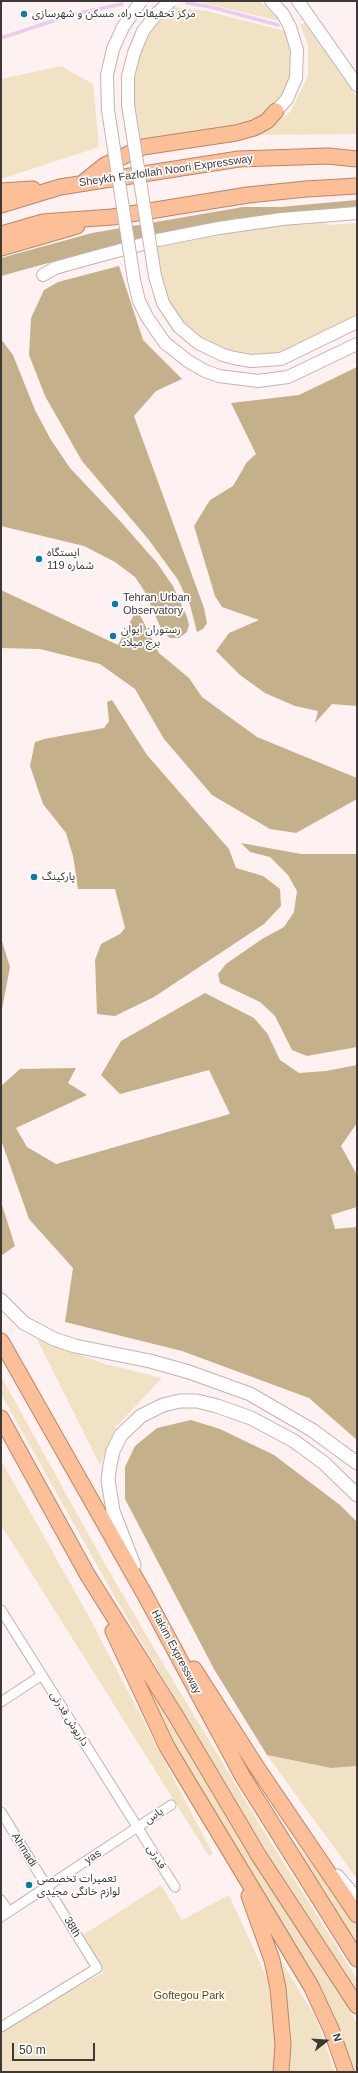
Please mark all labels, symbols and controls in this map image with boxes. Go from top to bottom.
place label: مرکز تحقیقات راه، مسکن و شهرسازی [32,7,196,21]
marker: مرکز تحقیقات راه، مسکن و شهرسازی [19,9,29,19]
street label: Sheykh Fazlollah Noori Expressway [78,152,254,190]
place label: ایستگاه شماره 119 [47,546,94,572]
marker: ایستگاه شماره 119 [34,554,44,564]
place label: Tehran Urban Observatory [123,591,190,617]
marker: Tehran Urban Observatory [110,599,120,609]
place label: رستوران ایوان برج میلاد [121,623,181,649]
marker: رستوران ایوان برج میلاد [108,631,118,641]
place label: پارکینگ [42,870,75,884]
marker: پارکینگ [29,872,39,882]
street label: Hakim Expressway [148,1608,204,1696]
street label: داریوش قدرتی [47,1689,91,1749]
street label: یاس [142,1805,166,1827]
street label: Ahmadi [9,1831,39,1869]
street label: قدرتی [144,1843,168,1871]
street label: yas [82,1847,104,1867]
place label: تعمیرات تخصصی لوازم خانگی مجیدی [37,1872,120,1898]
marker: تعمیرات تخصصی لوازم خانگی مجیدی [24,1880,34,1890]
street label: 38th [61,1914,83,1940]
park label: Goftegou Park [154,1989,224,2003]
north arrow [306,2021,346,2061]
text: N [331,2032,344,2043]
scale bar [14,2035,97,2061]
text: 50 m [19,2043,46,2057]

